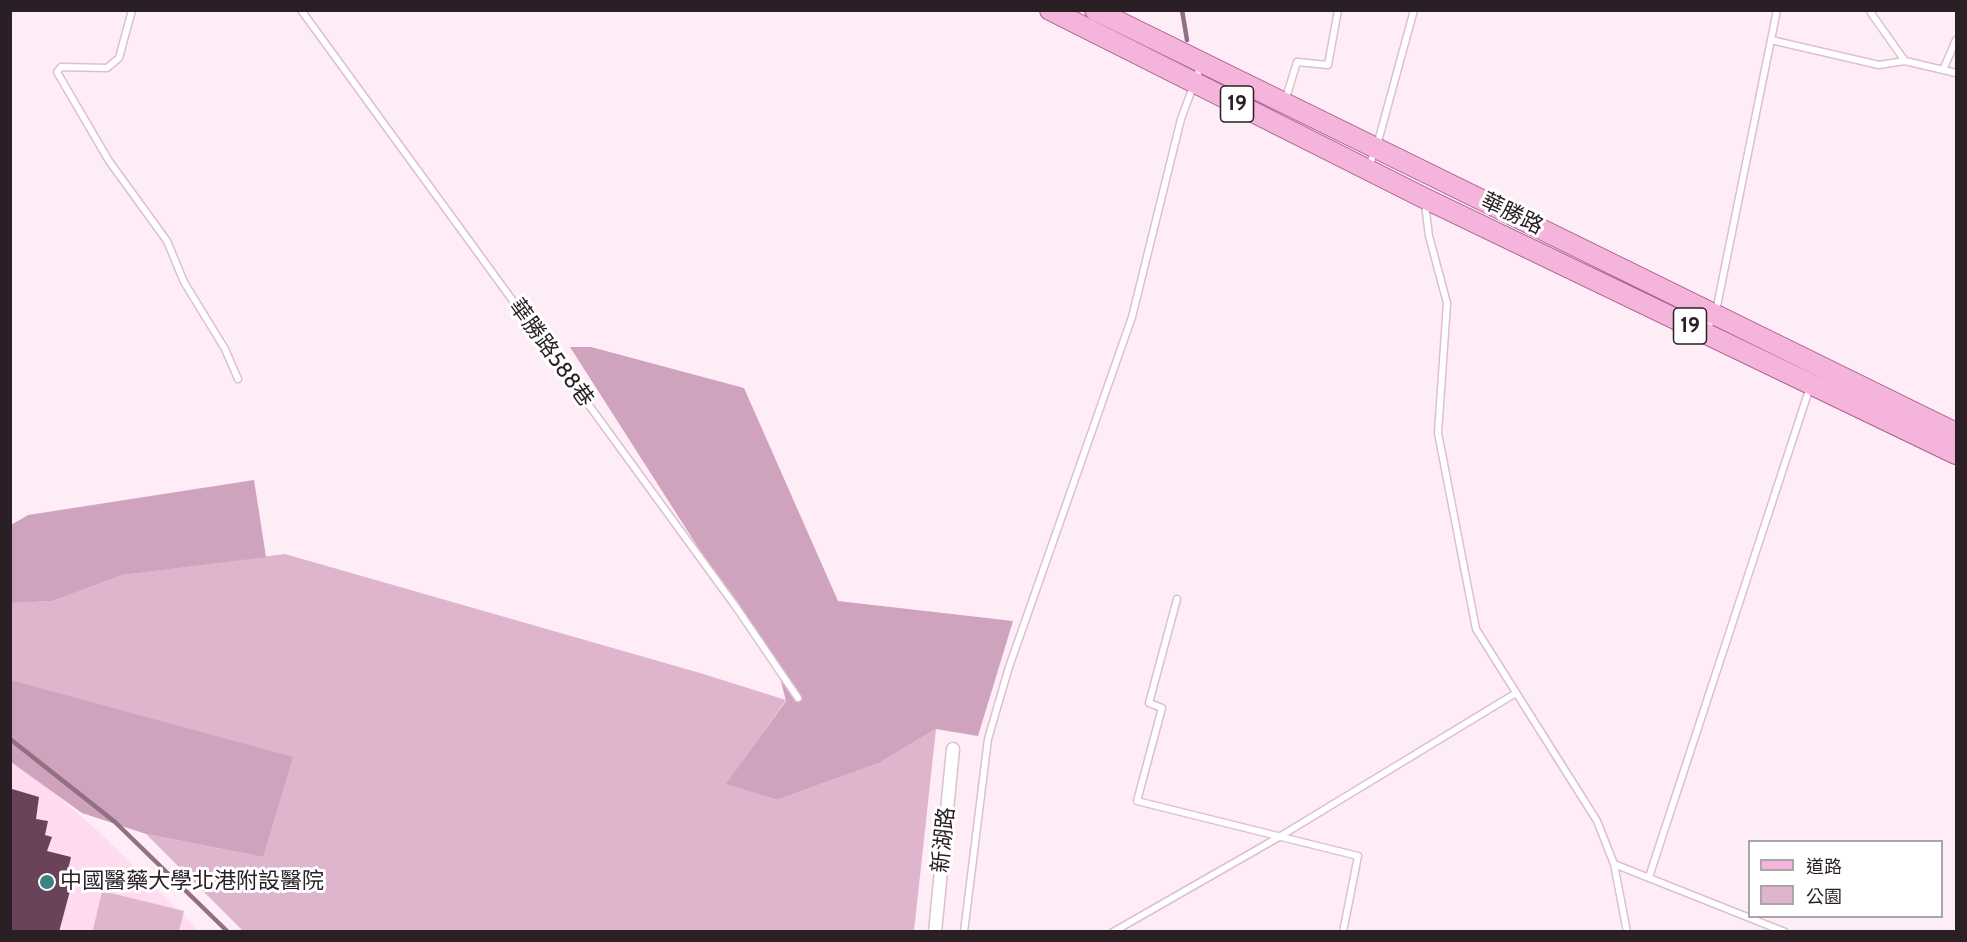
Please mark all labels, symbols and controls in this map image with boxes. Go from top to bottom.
road number: 19 [1220,86,1254,122]
street label: 華勝路 [1477,188,1547,240]
street label: 華勝路588巷 [503,294,599,412]
road number: 19 [1674,308,1706,344]
street label: 新湖路 [927,806,961,874]
legend [1748,840,1943,918]
text: 道路 [1806,856,1842,878]
place label: 中國醫藥大學北港附設醫院 [60,869,324,895]
marker: 中國醫藥大學北港附設醫院 [38,873,56,891]
text: 公園 [1806,886,1842,908]

